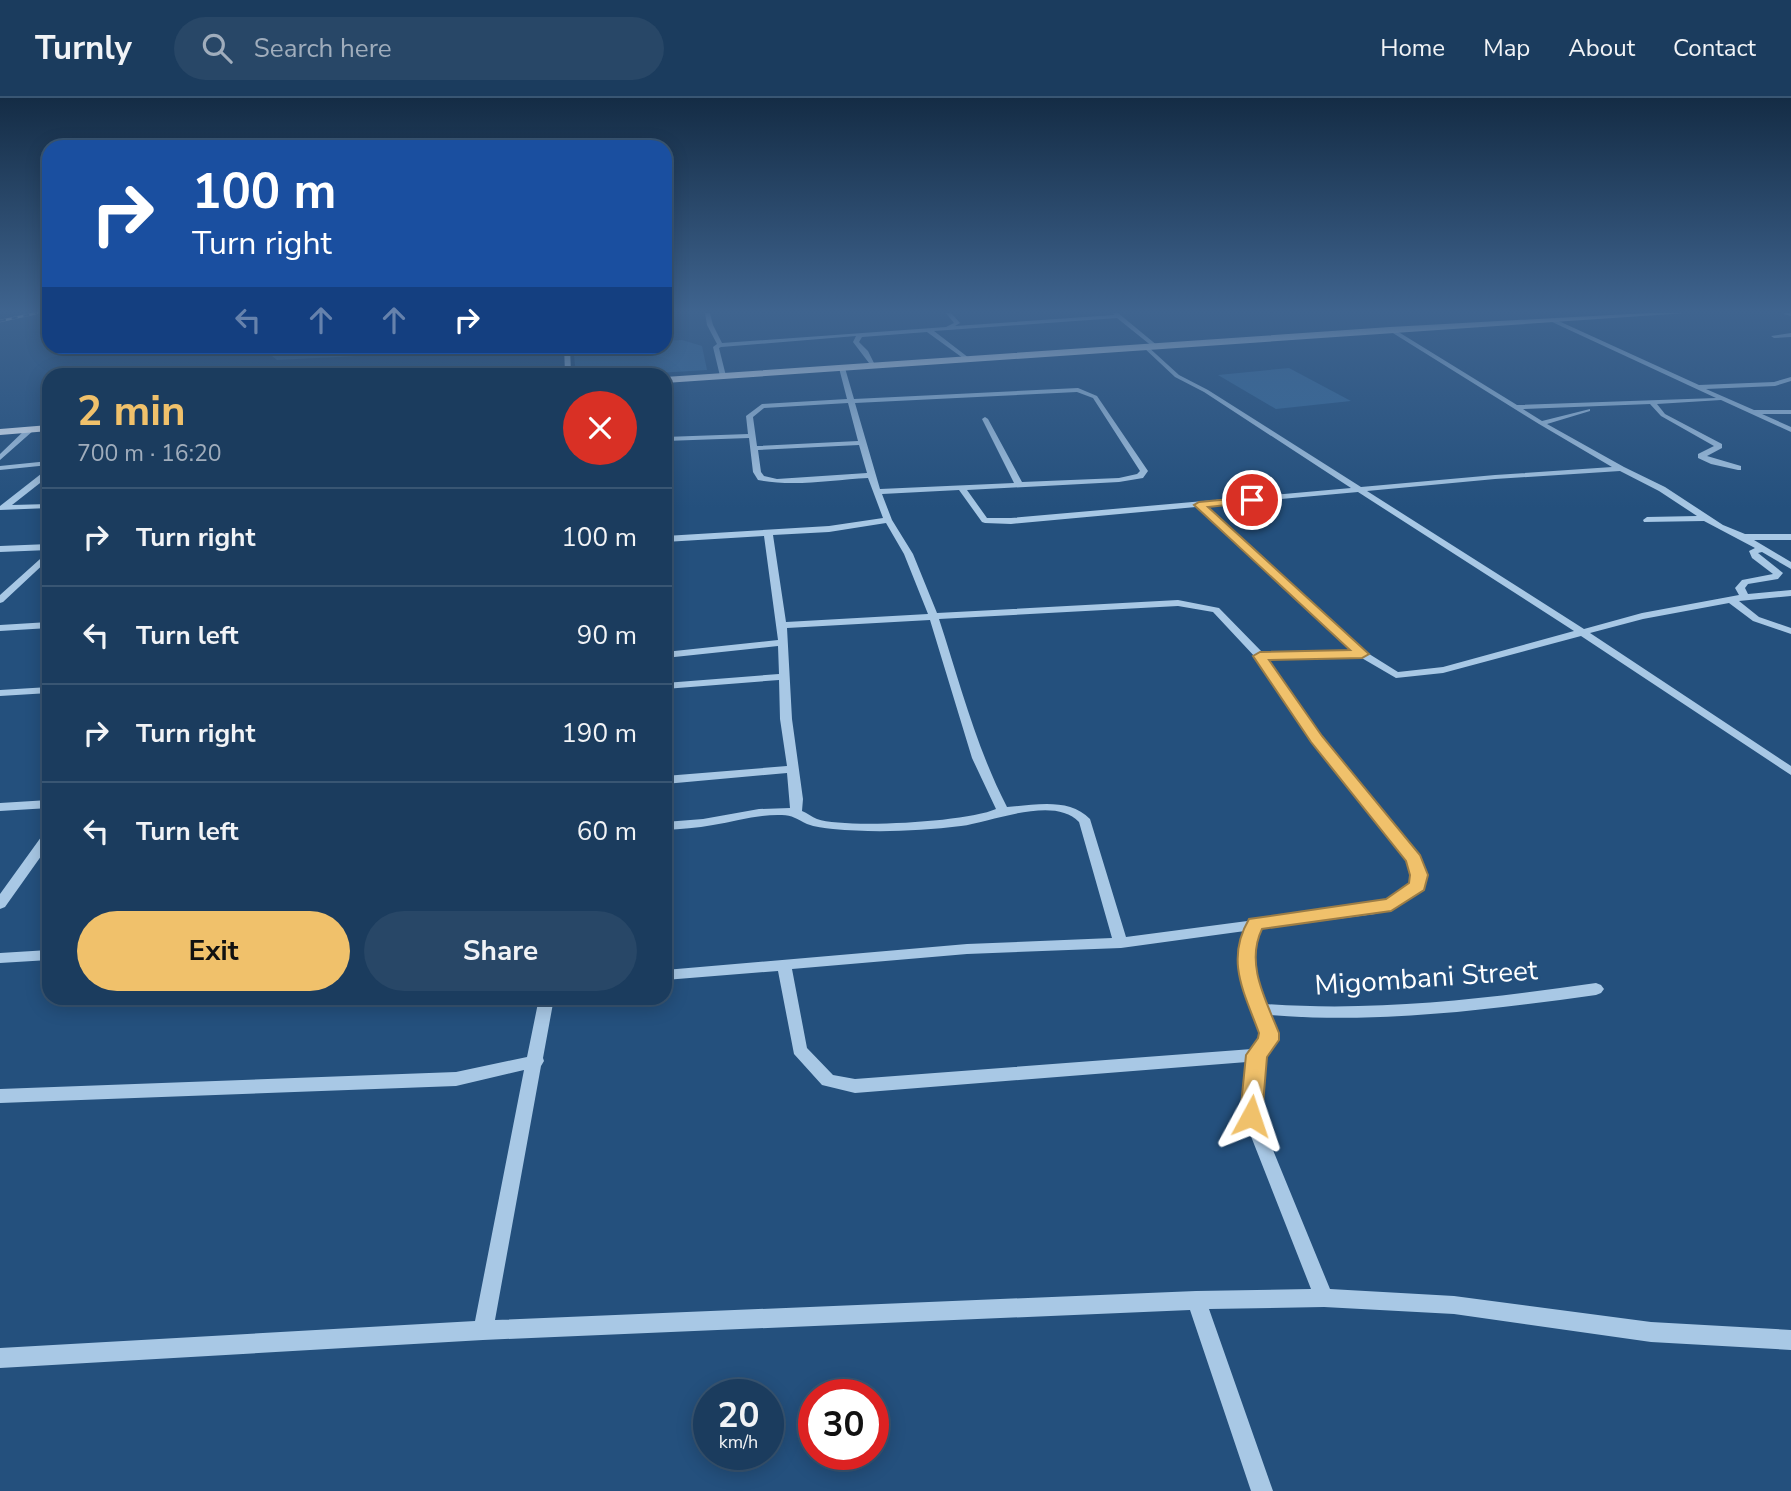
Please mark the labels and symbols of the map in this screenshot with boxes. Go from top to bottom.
pin [1222,470,1282,530]
street label: Migombani Street [1313,951,1539,1005]
position arrow [1214,1079,1288,1153]
speed limit sign: 30 [798,1379,889,1470]

